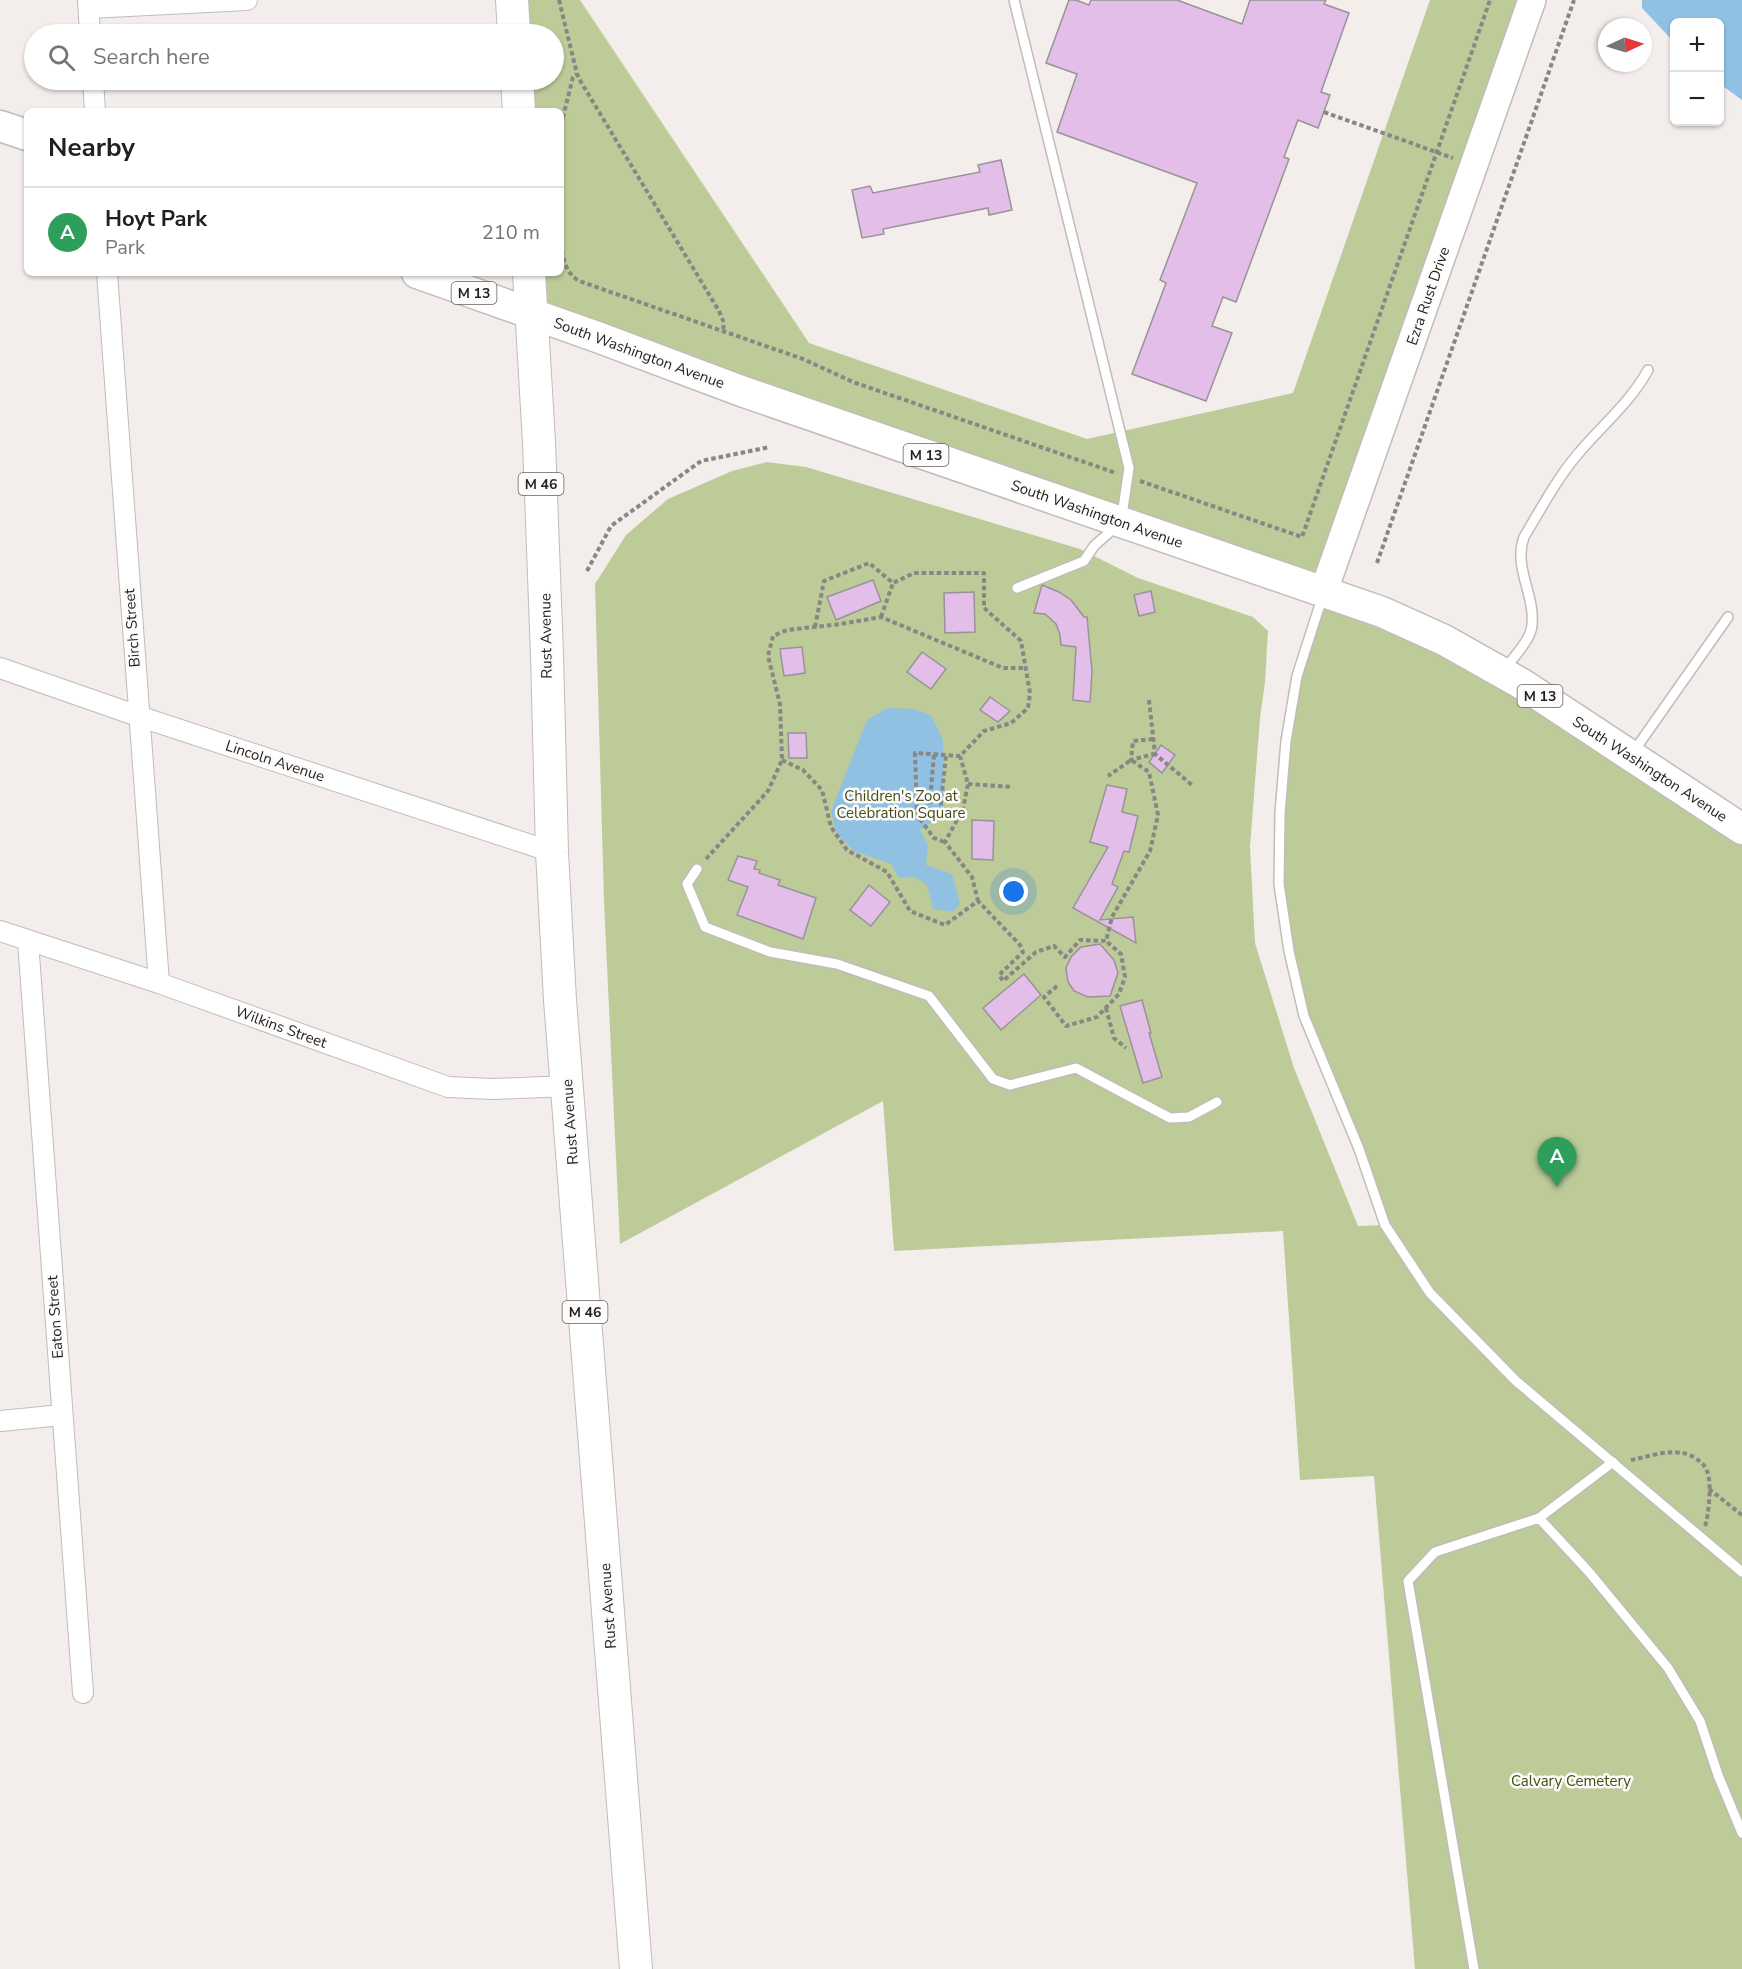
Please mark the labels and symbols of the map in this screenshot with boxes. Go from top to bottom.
north arrow [1598,18,1652,72]
street label: Ezra Rust Drive [1402,244,1454,348]
road number: M 13 [452,282,496,304]
street label: South Washington Avenue [551,313,727,393]
road number: M 13 [904,444,948,466]
road number: M 46 [518,473,564,495]
street label: South Washington Avenue [1008,475,1186,553]
street label: Birch Street [119,587,145,668]
street label: Rust Avenue [535,593,557,679]
road number: M 13 [1518,685,1562,707]
street label: South Washington Avenue [1569,711,1731,827]
street label: Lincoln Avenue [223,736,327,786]
park label: Children's Zoo at Celebration Square [837,786,965,823]
your location [999,877,1028,906]
street label: Wilkins Street [233,1001,330,1053]
street label: Rust Avenue [557,1079,583,1165]
pin: A [1538,1138,1576,1187]
street label: Eaton Street [42,1274,68,1359]
road number: M 46 [562,1301,608,1323]
street label: Rust Avenue [595,1563,621,1649]
park label: Calvary Cemetery [1511,1771,1631,1791]

